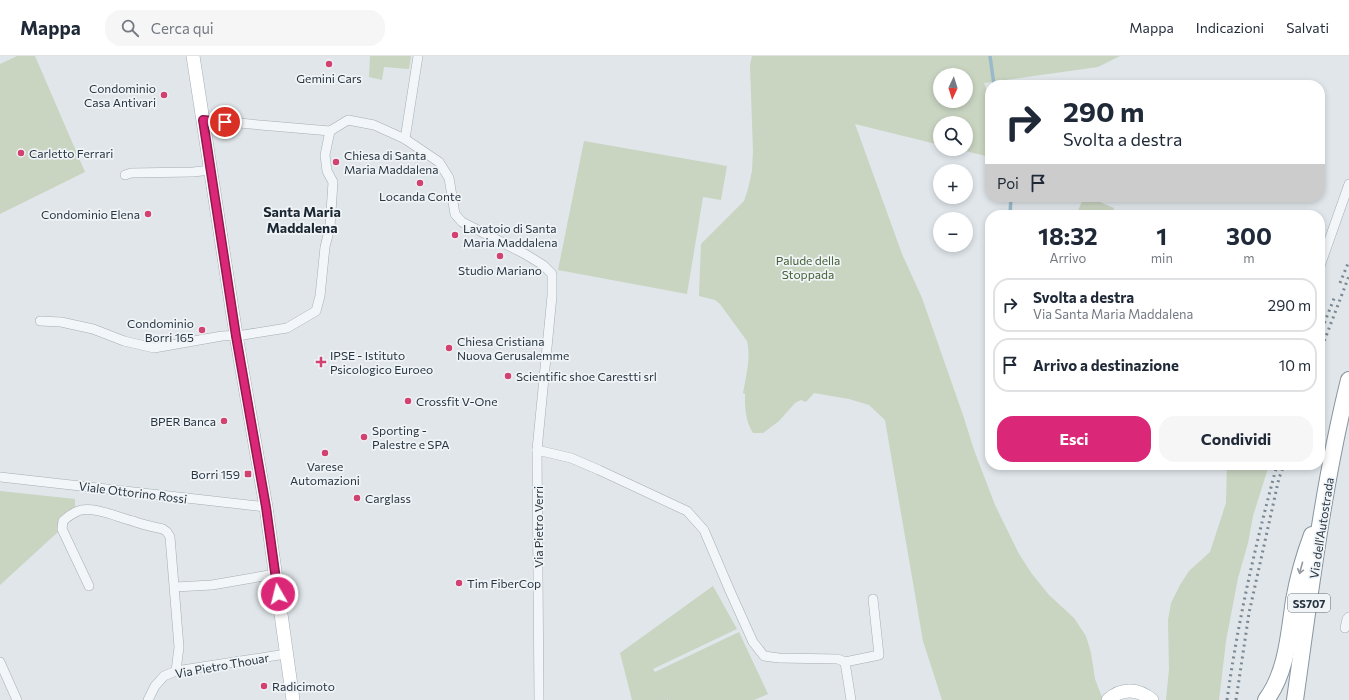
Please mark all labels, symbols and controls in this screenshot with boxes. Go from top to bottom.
search box [105,10,385,46]
text: Mappa [20,16,81,39]
icon: search [119,17,141,39]
text: Cerca qui [151,19,214,37]
text: Mappa [1129,19,1174,36]
text: Indicazioni [1196,19,1264,36]
text: Salvati [1286,19,1329,36]
marker: Gemini Cars [324,59,334,69]
north arrow [933,68,973,108]
map controls [933,68,973,252]
place label: Gemini Cars [296,71,362,85]
place label: Condominio Casa Antivari [84,81,156,109]
marker: Condominio Casa Antivari [159,90,169,100]
text: 290 m [1063,94,1144,128]
icon: right [997,96,1049,148]
pin [208,105,242,139]
icon: arrive [214,111,236,133]
button: search [933,116,973,156]
text: Svolta a destra [1063,128,1182,150]
place label: Carletto Ferrari [29,146,113,160]
marker: Carletto Ferrari [16,148,26,158]
place label: Chiesa di Santa Maria Maddalena [344,148,438,176]
marker: Chiesa di Santa Maria Maddalena [331,157,341,167]
button: + [933,164,973,204]
icon: arrive [1027,172,1049,194]
text: Poi [997,174,1019,192]
marker: Locanda Conte [415,178,425,188]
place label: Locanda Conte [379,189,461,203]
district label: Santa Maria Maddalena [263,203,341,236]
place label: Condominio Elena [41,207,140,221]
marker: Condominio Elena [143,209,153,219]
button: − [933,212,973,252]
place label: Lavatoio di Santa Maria Maddalena [463,221,557,249]
text: 18:32 [1038,221,1098,250]
text: 1 [1156,221,1167,250]
text: 300 [1226,221,1272,250]
marker: Lavatoio di Santa Maria Maddalena [450,230,460,240]
text: Arrivo [1049,250,1086,266]
text: min [1151,250,1173,266]
text: m [1243,250,1255,266]
marker: Studio Mariano [495,251,505,261]
park label: Palude della Stoppada [776,253,840,281]
place label: Studio Mariano [458,263,542,277]
text: Svolta a destra [1033,288,1134,306]
icon: right [999,294,1021,316]
text: 290 m [1268,296,1311,314]
text: Via Santa Maria Maddalena [1033,306,1193,322]
place label: Condominio Borri 165 [127,316,194,344]
marker: Condominio Borri 165 [197,325,207,335]
place label: Chiesa Cristiana Nuova Gerusalemme [457,334,569,362]
marker: Chiesa Cristiana Nuova Gerusalemme [444,343,454,353]
place label: IPSE - Istituto Psicologico Euroeo [330,348,433,376]
icon: arrive [999,354,1021,376]
marker: IPSE - Istituto Psicologico Euroeo [315,356,327,368]
text: Arrivo a destinazione [1033,356,1179,374]
text: 10 m [1279,356,1311,374]
place label: Scientific shoe Carestti srl [516,369,657,383]
marker: Scientific shoe Carestti srl [503,371,513,381]
place label: Crossfit V-One [416,394,497,408]
marker: Crossfit V-One [403,396,413,406]
place label: BPER Banca [150,414,216,428]
marker: BPER Banca [219,416,229,426]
button: Esci [997,416,1151,462]
button: Condividi [1159,416,1313,462]
place label: Sporting - Palestre e SPA [372,423,450,451]
marker: Sporting - Palestre e SPA [359,432,369,442]
marker: Varese Automazioni [320,448,330,458]
place label: Varese Automazioni [290,459,360,487]
place label: Borri 159 [191,467,240,481]
marker: Borri 159 [243,469,253,479]
street label: Via dell'Autostrada [1306,476,1336,580]
street label: Viale Ottorino Rossi [78,478,188,506]
street label: Via Pietro Verri [531,486,545,568]
place label: Carglass [365,491,411,505]
marker: Carglass [352,493,362,503]
one-way arrow [1297,562,1304,575]
position arrow [257,573,299,615]
place label: Tim FiberCop [467,576,541,590]
marker: Tim FiberCop [454,578,464,588]
road number: SS707 [1288,594,1330,612]
street label: Via Pietro Thouar [174,650,270,680]
place label: Radicimoto [272,679,335,693]
marker: Radicimoto [259,681,269,691]

